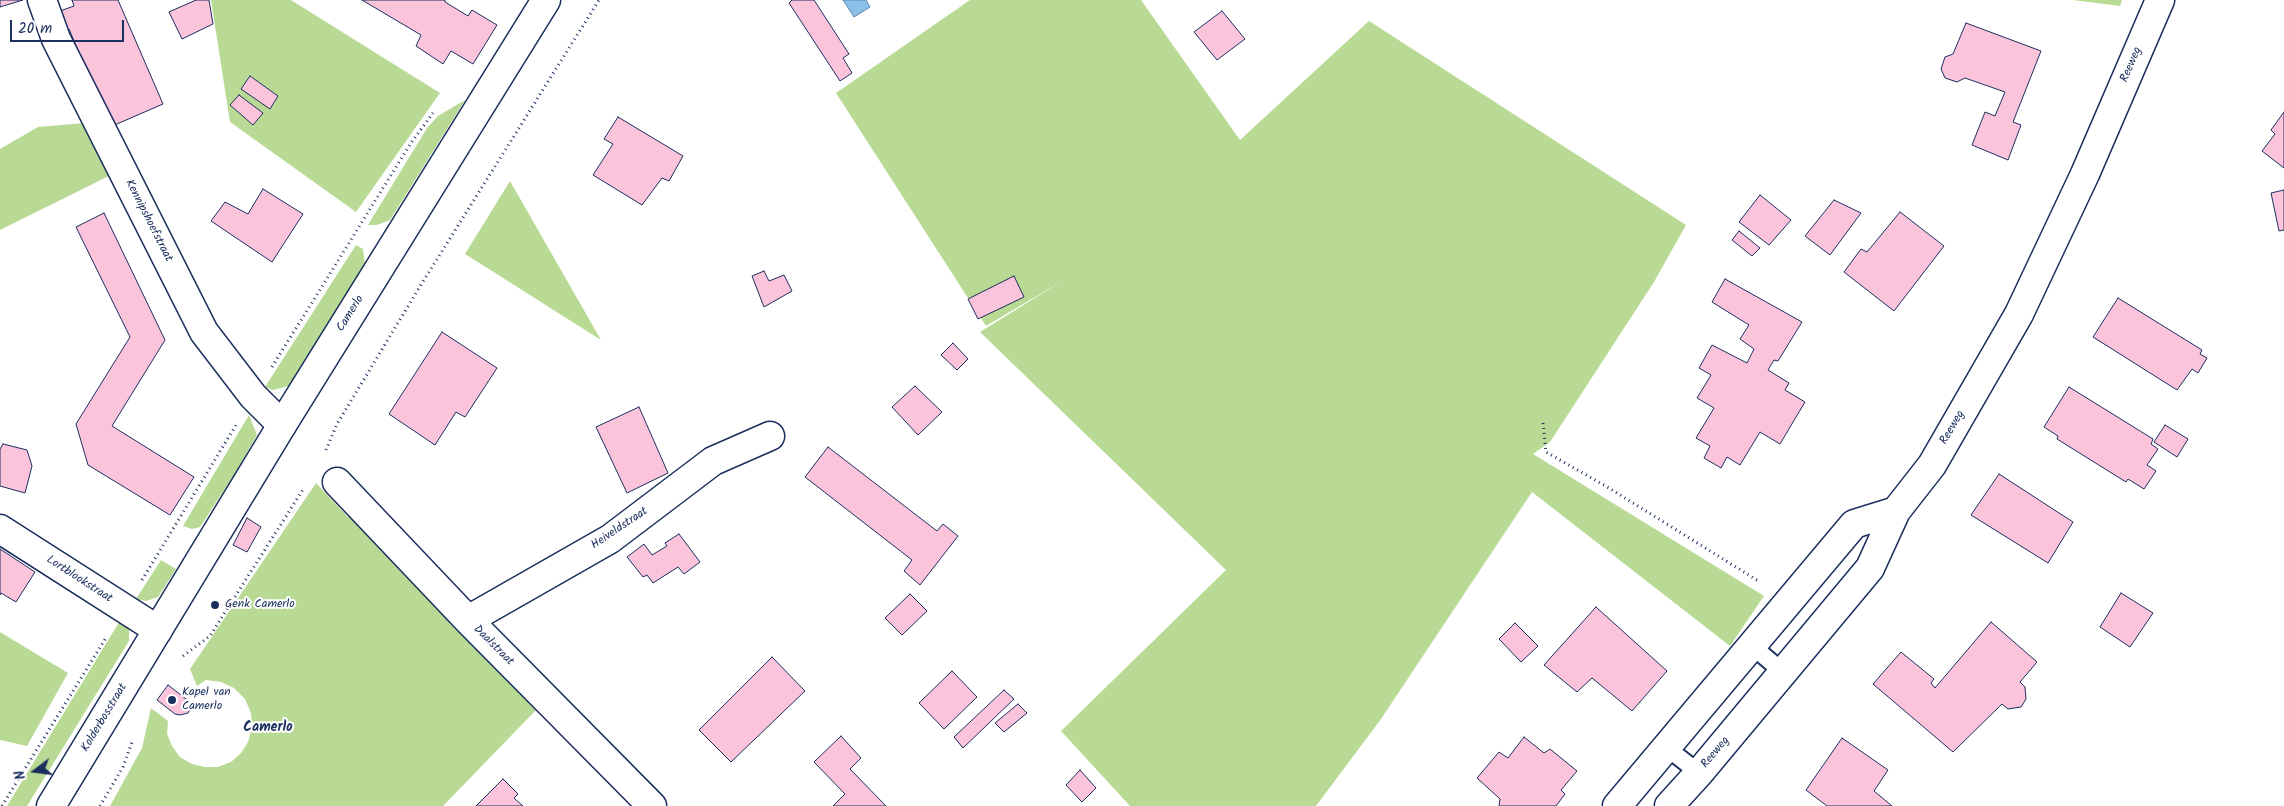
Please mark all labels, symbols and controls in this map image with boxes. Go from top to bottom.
scale bar [12,10,126,42]
text: 20 m [18,17,52,41]
street label: Reeweg [2118,45,2146,85]
street label: Kennipshoefstraat [121,177,175,265]
street label: Camerlo [334,293,368,335]
street label: Reeweg [1938,408,1968,448]
street label: Heiveldstraat [589,505,651,553]
street label: Lortblookstraat [43,553,115,607]
place label: Genk Camerlo [225,598,295,612]
marker: Genk Camerlo [209,599,221,611]
street label: Daalstraat [470,623,516,669]
street label: Kolderbosstraat [79,681,131,755]
place label: Kapel van Camerlo [182,686,231,714]
marker: Kapel van Camerlo [166,694,178,706]
district label: Camerlo [243,721,293,737]
street label: Reeweg [1699,734,1733,772]
north arrow [10,746,60,796]
text: N [9,768,32,782]

